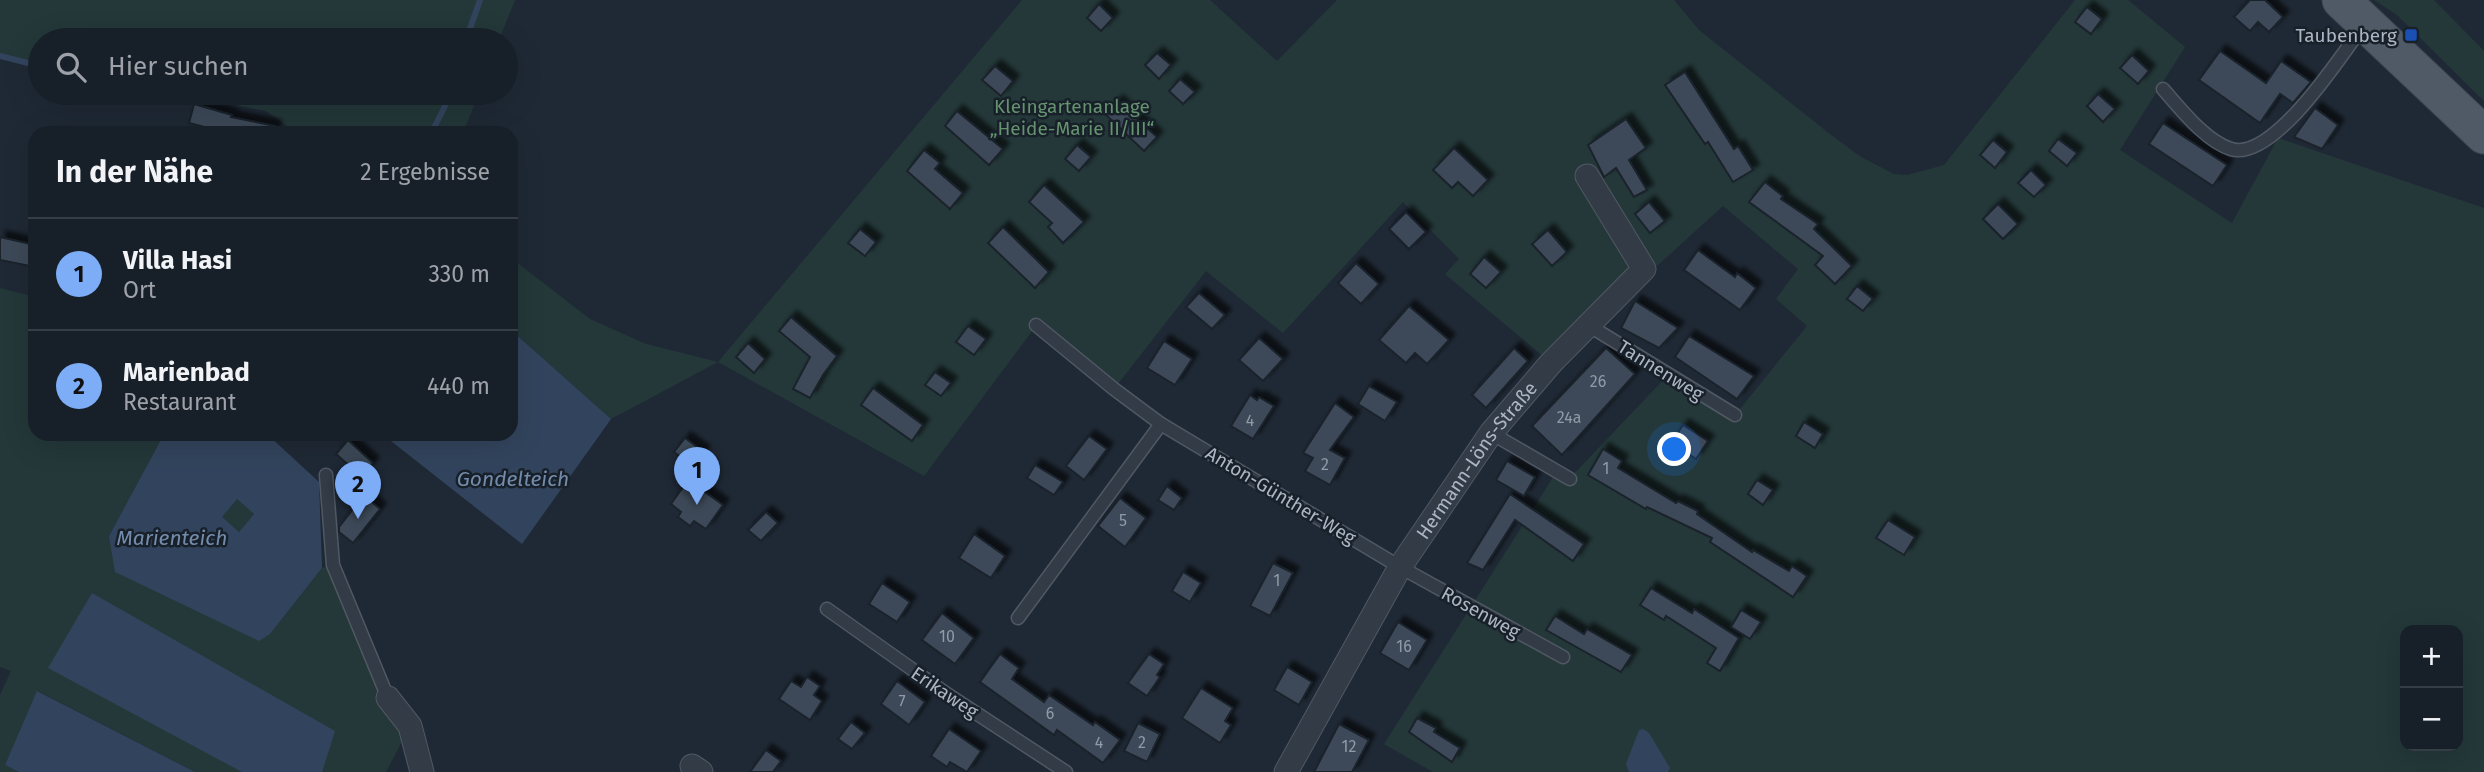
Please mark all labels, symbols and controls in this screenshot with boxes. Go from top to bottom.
place label: Taubenberg [2295,24,2397,47]
marker: Taubenberg [2403,27,2419,43]
search box [28,28,518,105]
icon: search [52,48,90,86]
text: Hier suchen [108,51,248,82]
park label: Kleingartenanlage „Heide-Marie II/III“ [990,95,1154,140]
text: In der Nähe [56,154,213,190]
text: 2 Ergebnisse [360,158,490,186]
text: Villa Hasi [123,245,232,276]
text: 1 [74,260,84,288]
text: 330 m [428,260,490,288]
text: Ort [123,276,156,304]
street label: Tannenweg [1614,335,1708,406]
text: Marienbad [123,357,250,388]
text: 2 [73,372,85,400]
text: 440 m [427,372,490,400]
house number: 26 [1590,372,1606,391]
street label: Hermann-Löns-Straße [1411,377,1542,544]
text: Restaurant [123,388,236,416]
house number: 24a [1557,408,1581,427]
house number: 4 [1246,411,1255,430]
your location [1657,432,1691,466]
street label: Anton-Günther-Weg [1201,442,1360,549]
pin: 1 [674,447,720,505]
house number: 2 [1321,455,1329,474]
house number: 1 [1603,459,1609,478]
pin: 2 [335,461,381,519]
water label: Gondelteich [457,466,569,492]
house number: 5 [1119,511,1127,530]
water label: Marienteich [117,525,227,551]
house number: 1 [1274,571,1280,590]
street label: Rosenweg [1437,581,1524,644]
map controls [2400,625,2463,751]
button: + [2400,625,2463,688]
house number: 10 [939,627,955,646]
house number: 16 [1396,637,1412,656]
street label: Erikaweg [907,662,983,723]
button: − [2400,688,2463,751]
house number: 7 [898,692,906,711]
house number: 6 [1046,704,1054,723]
house number: 4 [1095,733,1104,752]
house number: 2 [1138,733,1146,752]
house number: 12 [1342,737,1356,756]

